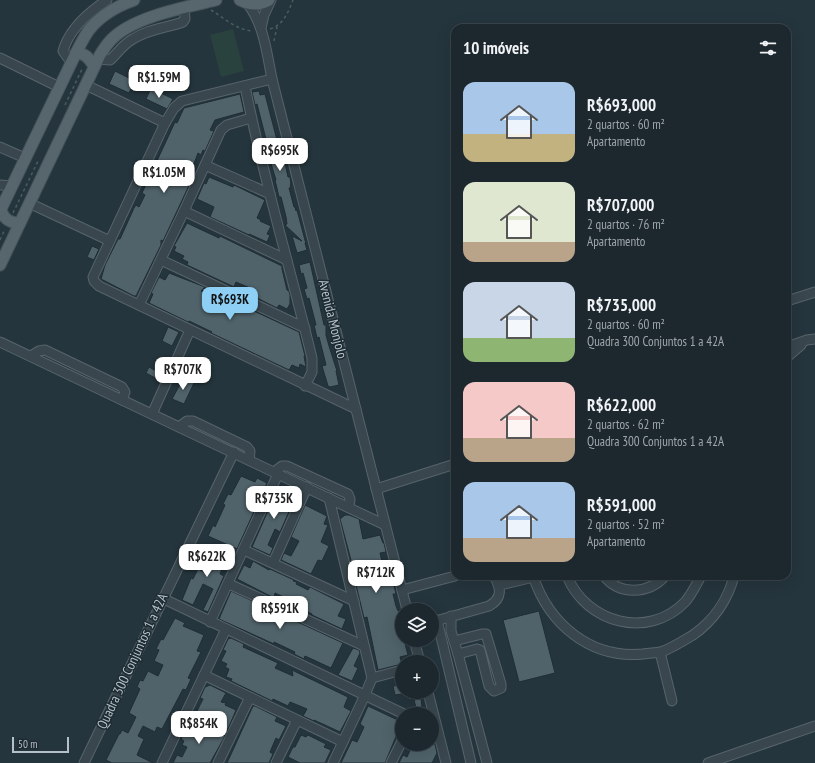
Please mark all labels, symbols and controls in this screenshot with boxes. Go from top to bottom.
text: 10 imóveis [463,37,529,59]
icon: filters [757,37,779,59]
pin: R$1.59M [122,65,196,99]
text: R$1.59M [138,69,180,86]
text: R$693,000 [587,94,656,116]
icon: home [495,98,543,146]
text: 2 quartos · 60 m² [587,116,665,133]
text: Apartamento [587,133,645,150]
pin: R$695K [247,138,313,172]
text: R$695K [261,142,299,159]
pin: R$1.05M [127,160,201,194]
text: R$1.05M [143,164,185,181]
text: R$707,000 [587,194,654,216]
icon: home [495,198,543,246]
text: 2 quartos · 76 m² [587,216,665,233]
text: Apartamento [587,233,645,250]
street label: Avenida Monjolo [315,278,351,360]
pin: R$693K [197,287,263,321]
text: R$693K [211,291,249,308]
text: R$735,000 [587,294,656,316]
icon: home [495,298,543,346]
text: 2 quartos · 60 m² [587,316,665,333]
text: Quadra 300 Conjuntos 1 a 42A [587,333,724,350]
pin: R$707K [150,357,216,391]
text: R$707K [164,361,202,378]
text: R$622,000 [587,394,656,416]
icon: home [495,398,543,446]
text: 2 quartos · 62 m² [587,416,665,433]
text: Quadra 300 Conjuntos 1 a 42A [587,433,724,450]
pin: R$735K [241,486,307,520]
text: R$735K [255,490,293,507]
text: R$591,000 [587,494,656,516]
icon: home [495,498,543,546]
text: 2 quartos · 52 m² [587,516,665,533]
text: Apartamento [587,533,645,550]
pin: R$622K [174,544,240,578]
text: R$622K [188,548,226,565]
pin: R$712K [343,560,409,594]
text: R$712K [357,564,395,581]
street label: Quadra 300 Conjuntos 1 a 42A [93,590,172,732]
pin: R$591K [247,596,313,630]
text: R$591K [261,600,299,617]
map controls [395,603,439,751]
button: layers [395,603,439,647]
button: + [395,655,439,699]
button: − [395,707,439,751]
pin: R$854K [166,711,232,745]
text: R$854K [180,715,218,732]
scale bar [12,735,69,754]
text: 50 m [18,737,37,751]

